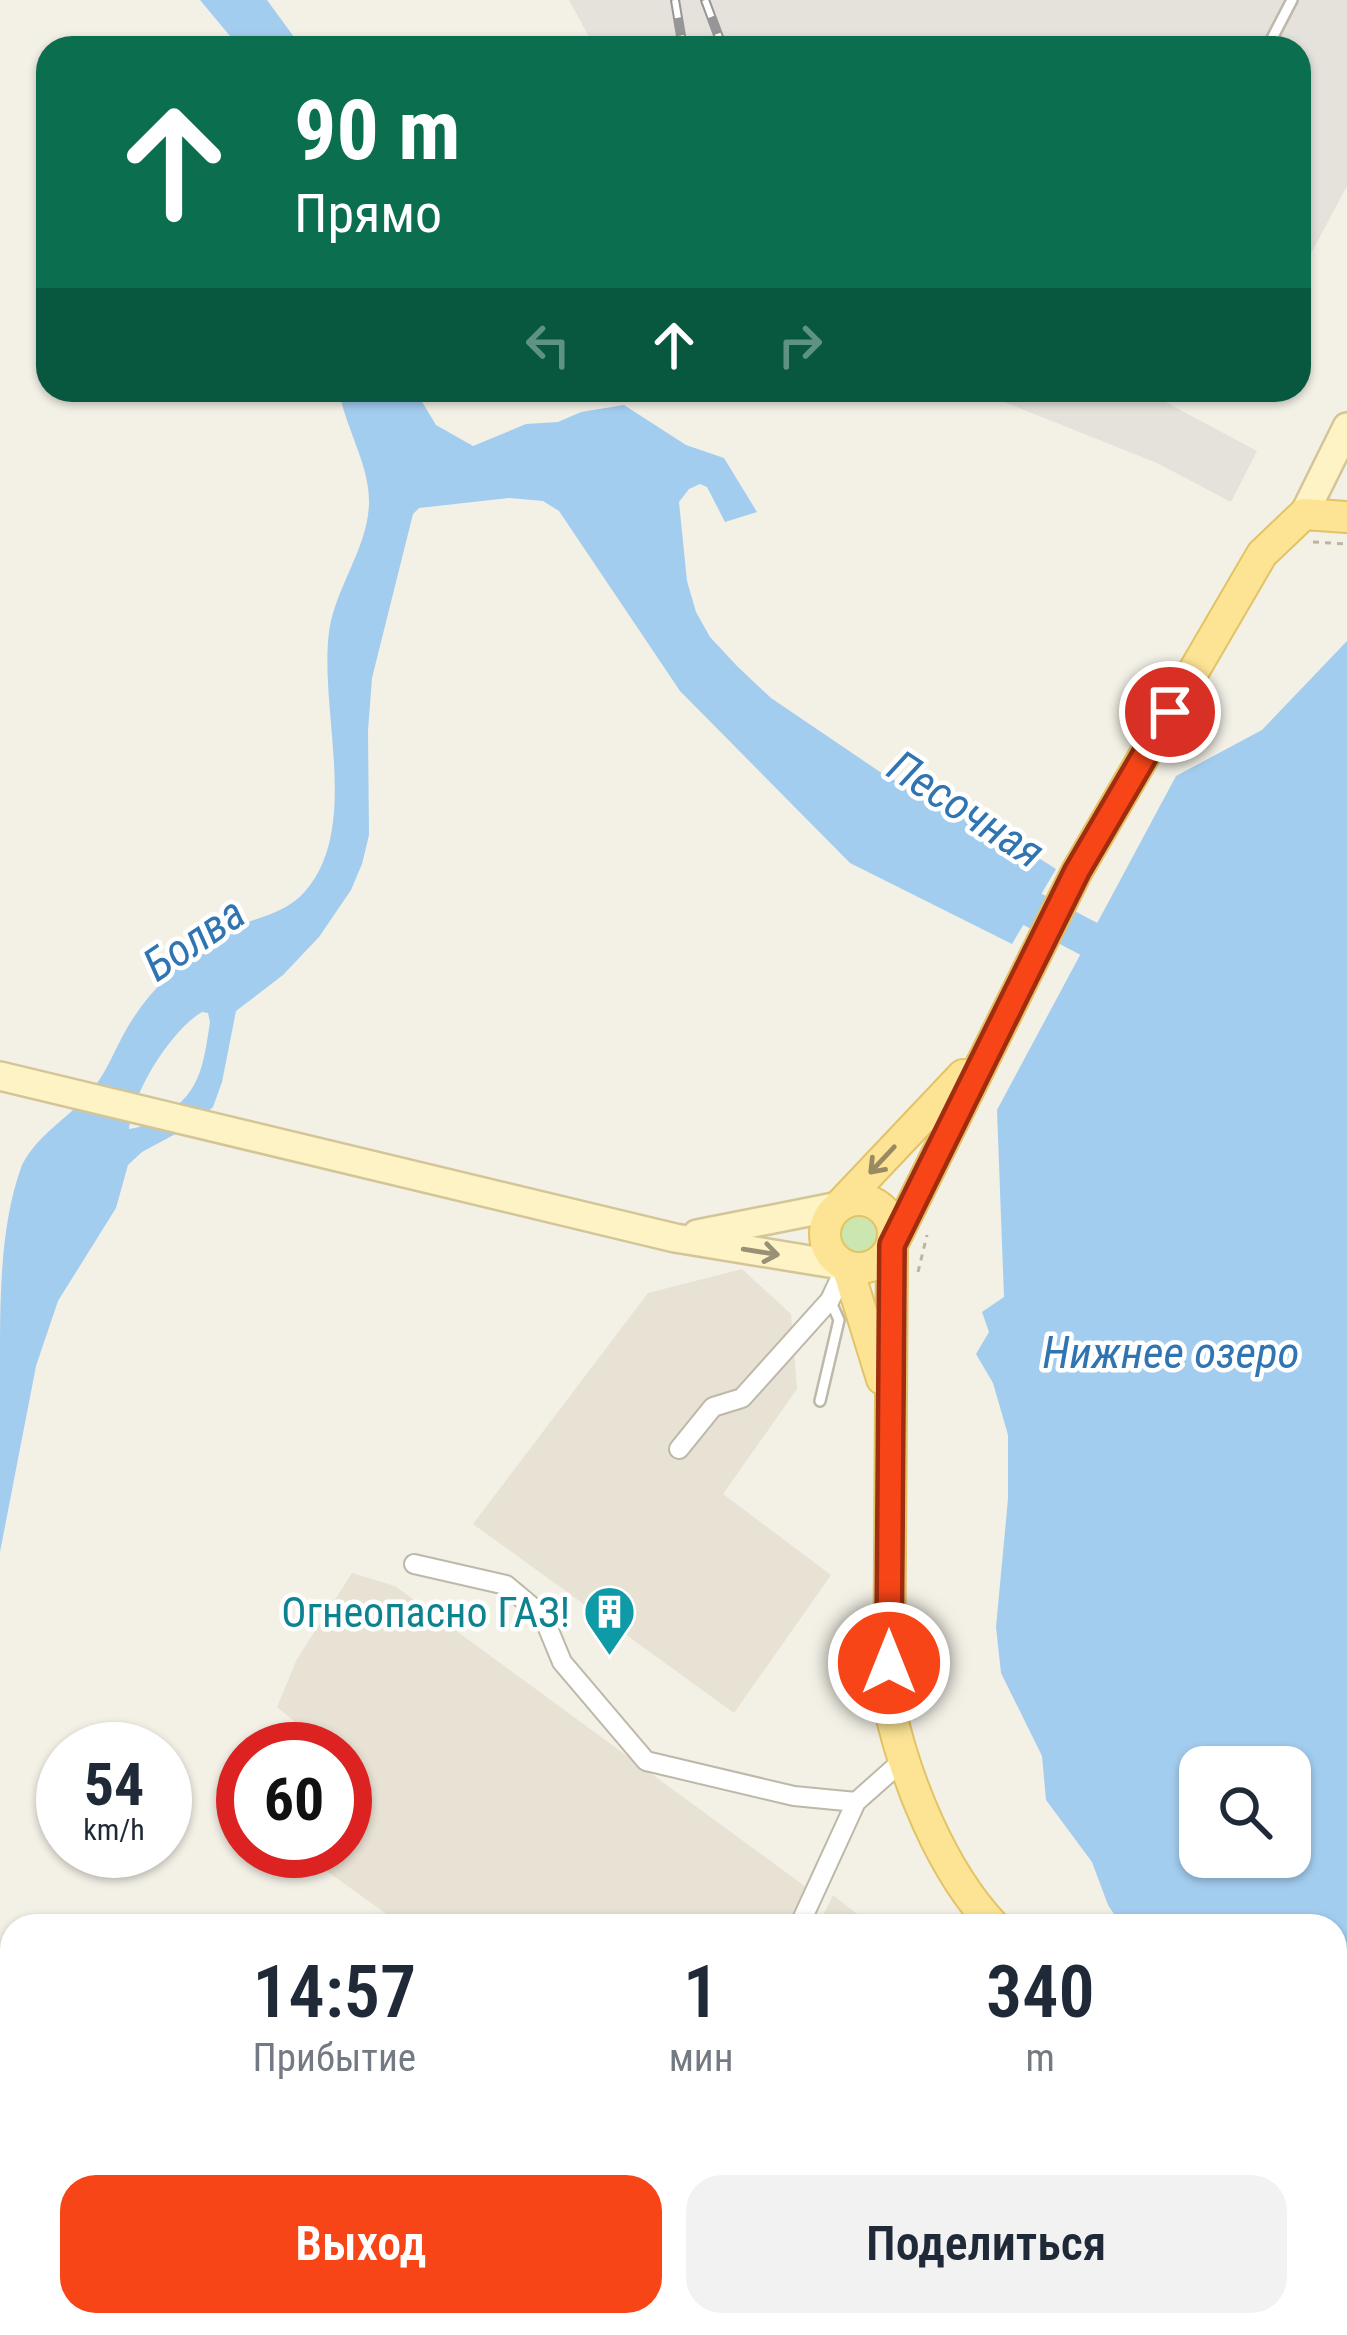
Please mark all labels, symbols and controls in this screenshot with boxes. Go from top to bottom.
text: 90 m [294,81,461,180]
icon: ahead [96,84,252,240]
text: Прямо [294,182,442,245]
icon: left [515,312,581,378]
icon: ahead [641,312,707,378]
icon: right [767,312,833,378]
pin [1119,661,1221,763]
icon: arrive [1137,679,1203,745]
water label: Песочная [878,739,1054,879]
water label: Болва [133,886,255,992]
one-way arrow [869,1145,897,1175]
one-way arrow [741,1242,780,1265]
water label: Нижнее озеро [1043,1326,1299,1379]
building icon: Огнеопасно ГАЗ! [581,1584,637,1658]
place label: Огнеопасно ГАЗ! [281,1588,570,1637]
position arrow [826,1600,952,1726]
speed limit sign: 60 [216,1722,372,1878]
map controls [1179,1746,1311,1878]
button: search [1179,1746,1311,1878]
text: 54 [84,1749,144,1820]
text: km/h [83,1812,145,1847]
text: 14:57 [252,1950,416,2035]
text: 1 [683,1950,719,2035]
text: 340 [986,1950,1095,2035]
text: Прибытие [253,2035,416,2081]
text: мин [669,2035,734,2081]
text: m [1026,2035,1055,2081]
button: Выход [60,2175,662,2313]
button: Поделиться [686,2175,1287,2313]

